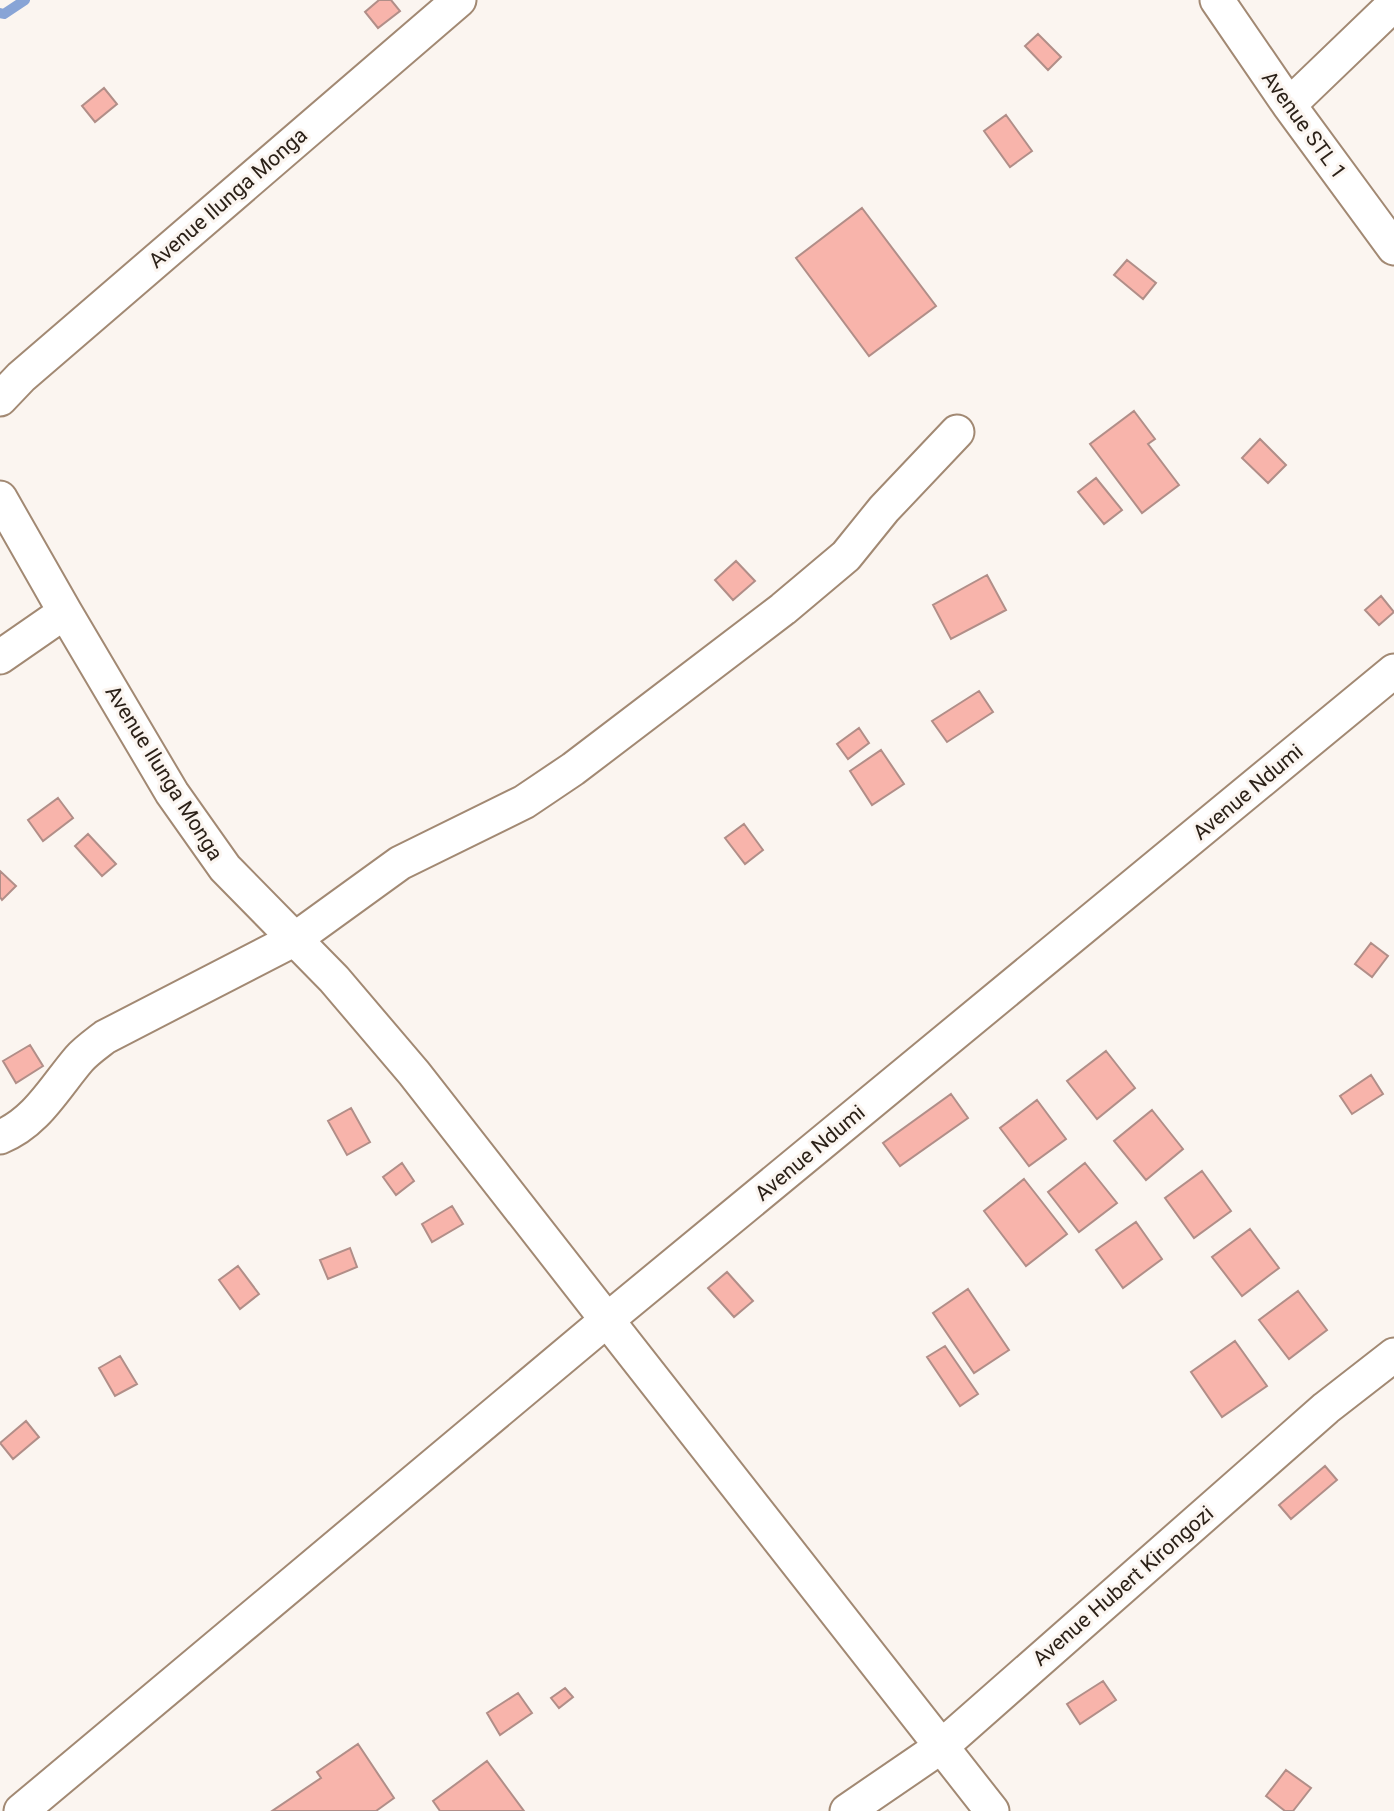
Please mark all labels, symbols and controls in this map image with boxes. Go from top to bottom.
street label: Avenue STL 1 [1257,66,1351,184]
street label: Avenue Ilunga Monga [144,123,312,273]
street label: Avenue Ilunga Monga [100,681,228,865]
street label: Avenue Ndumi [1188,739,1308,845]
street label: Avenue Ndumi [750,1100,870,1206]
street label: Avenue Hubert Kirongozi [1028,1501,1218,1671]

